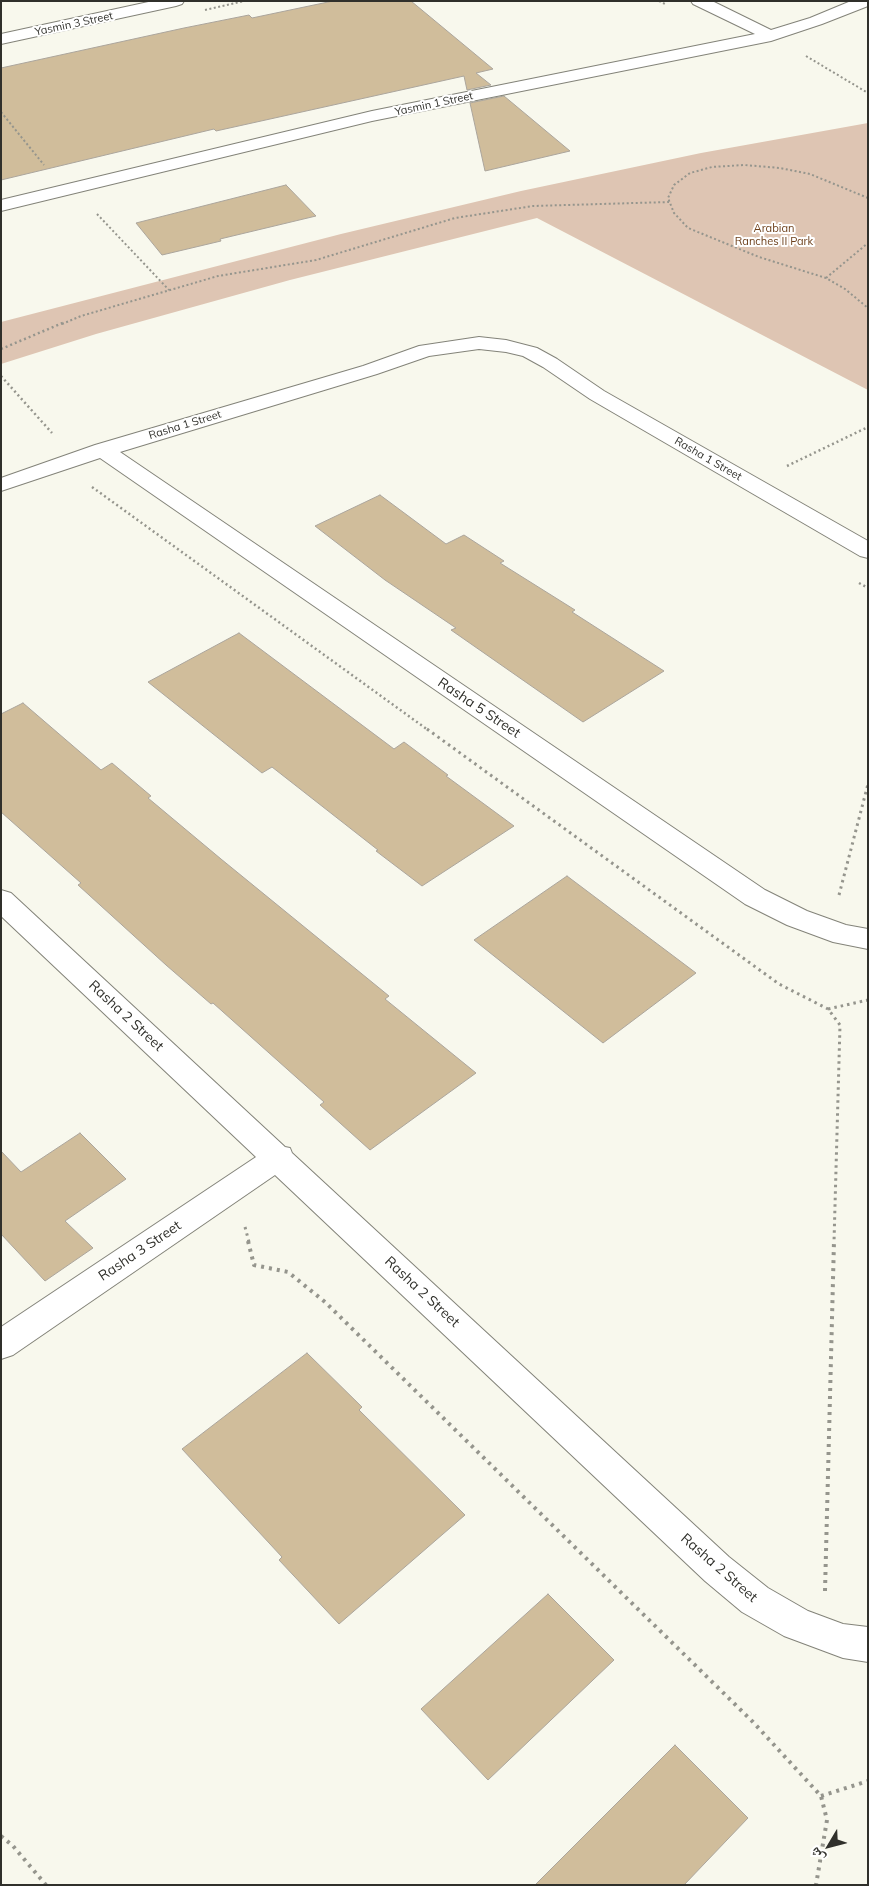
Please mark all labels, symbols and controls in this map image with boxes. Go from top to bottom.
street label: Yasmin 3 Street [34,9,114,39]
street label: Yasmin 1 Street [394,89,474,119]
park label: Arabian Ranches II Park [735,222,813,248]
street label: Rasha 1 Street [147,408,223,442]
street label: Rasha 1 Street [672,434,744,484]
street label: Rasha 5 Street [434,674,524,742]
street label: Rasha 2 Street [85,977,167,1055]
street label: Rasha 3 Street [95,1217,185,1285]
street label: Rasha 2 Street [381,1253,463,1331]
street label: Rasha 2 Street [677,1530,761,1606]
north arrow [804,1821,854,1871]
text: ش [805,1844,829,1866]

